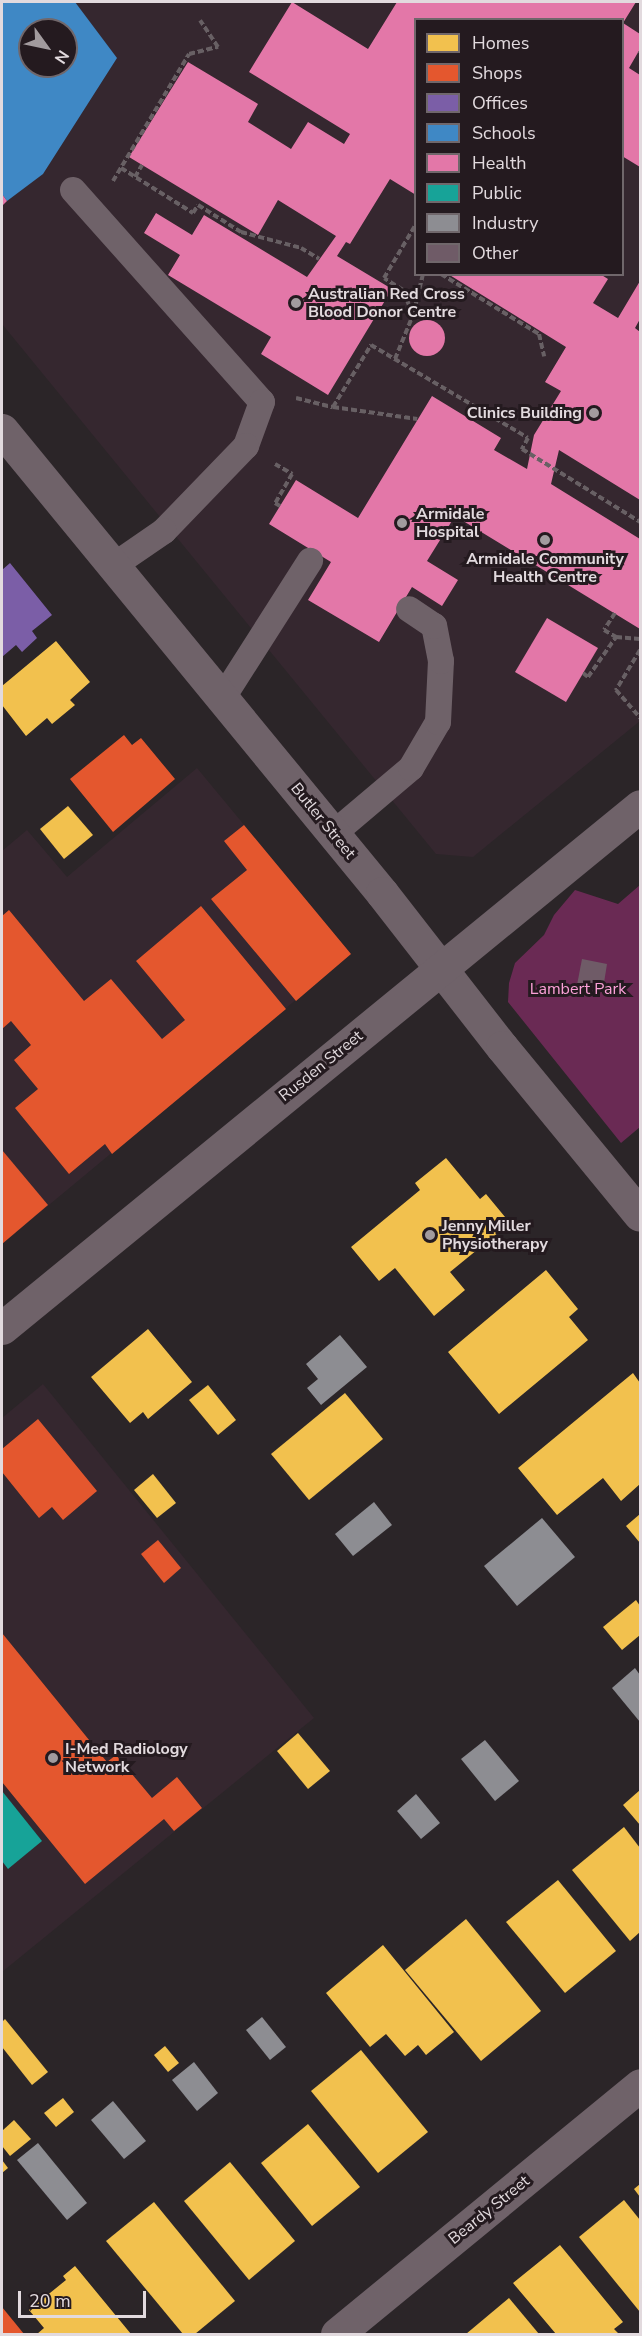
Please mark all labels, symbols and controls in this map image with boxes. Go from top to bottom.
north arrow [18,18,78,78]
legend [414,18,624,276]
text: Homes [472,31,529,55]
text: N [49,46,74,68]
text: Shops [472,61,522,85]
text: Offices [472,91,528,115]
text: Schools [472,121,536,145]
text: Health [472,151,527,175]
text: Public [472,181,522,205]
text: Industry [472,211,539,235]
text: Other [472,241,518,265]
place label: Australian Red Cross Blood Donor Centre [308,284,465,322]
marker: Australian Red Cross Blood Donor Centre [289,296,303,310]
place label: Clinics Building [467,403,582,423]
marker: Clinics Building [587,406,601,420]
place label: Armidale Hospital [416,504,484,542]
marker: Armidale Hospital [393,514,411,532]
marker: Armidale Community Health Centre [538,533,552,547]
place label: Armidale Community Health Centre [466,549,624,587]
street label: Butler Street [287,779,359,863]
park label: Lambert Park [530,979,626,999]
street label: Rusden Street [275,1026,367,1106]
place label: Jenny Miller Physiotherapy [442,1216,548,1254]
marker: Jenny Miller Physiotherapy [423,1228,437,1242]
place label: I-Med Radiology Network [65,1739,188,1777]
marker: I-Med Radiology Network [46,1751,60,1765]
street label: Beardy Street [445,2171,533,2249]
scale bar [21,2279,148,2317]
text: 20 m [29,2289,71,2313]

